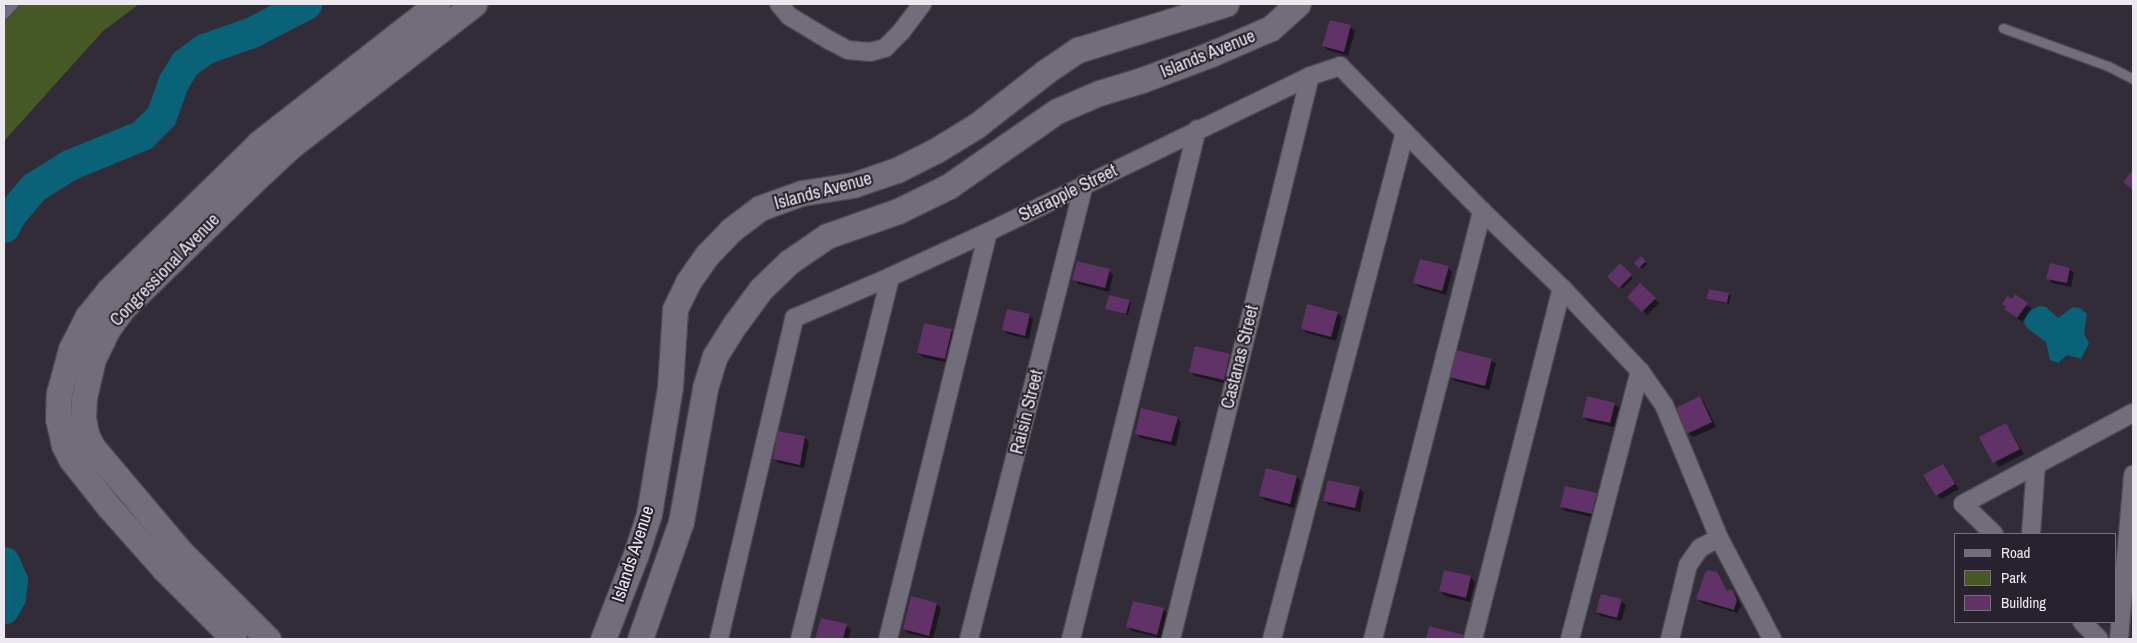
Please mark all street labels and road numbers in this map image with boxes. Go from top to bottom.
street label: Islands Avenue [1157,25,1259,83]
street label: Starapple Street [1015,160,1121,226]
street label: Islands Avenue [772,168,874,214]
street label: Congressional Avenue [105,209,225,331]
street label: Castanas Street [1217,303,1263,411]
street label: Raisin Street [1006,368,1048,456]
street label: Islands Avenue [607,503,659,605]

